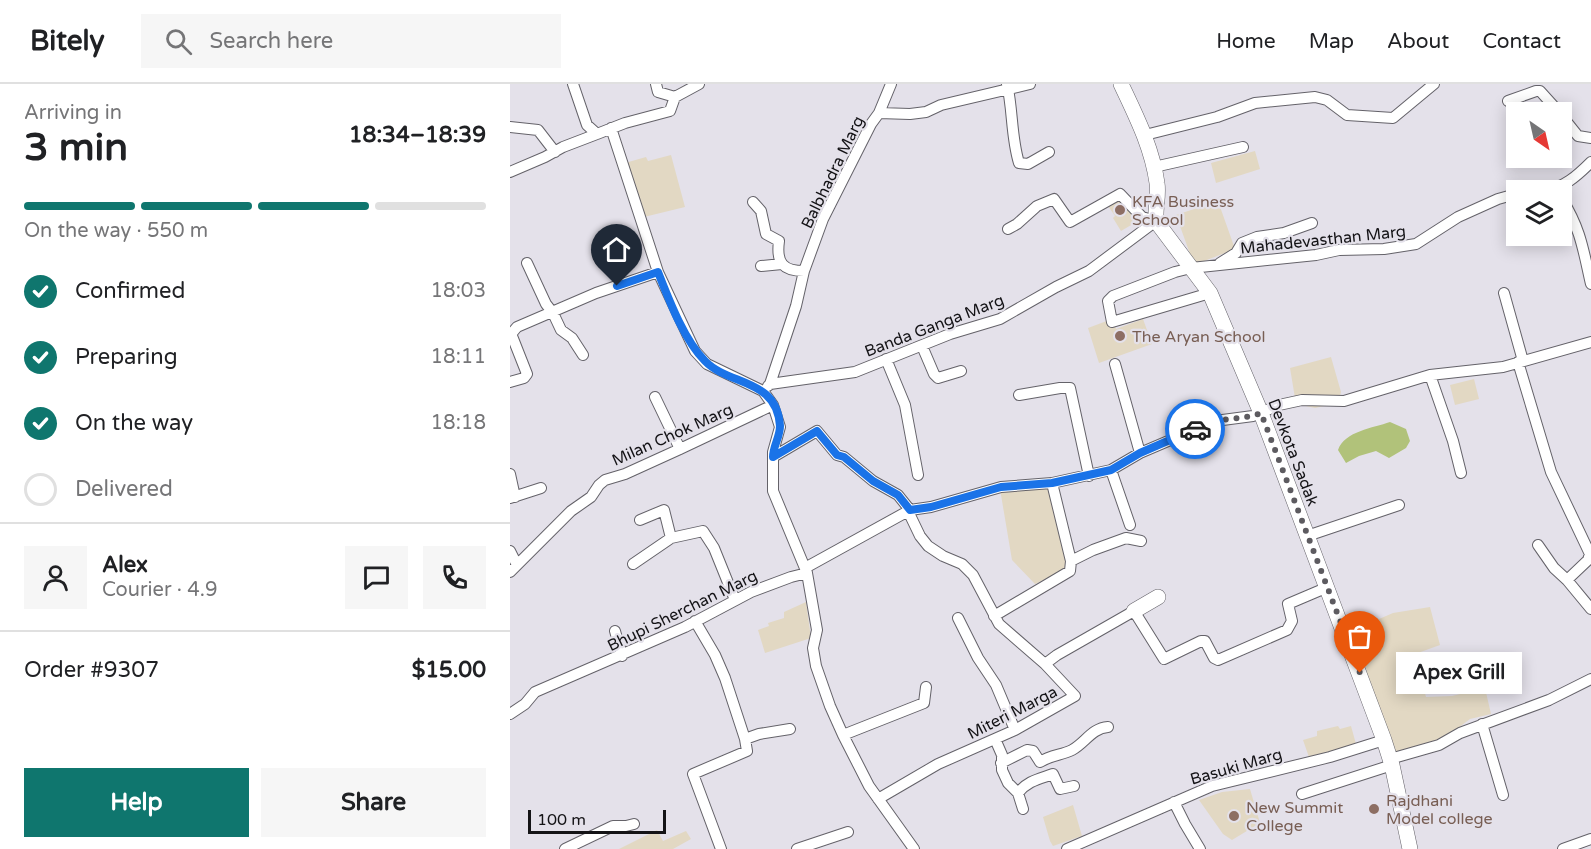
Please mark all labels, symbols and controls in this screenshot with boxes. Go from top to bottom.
search box [141,14,561,68]
text: Bitely [30,24,105,58]
icon: search [162,25,195,58]
text: Search here [210,28,333,54]
text: Home [1216,29,1276,54]
text: Map [1309,29,1354,54]
text: About [1387,29,1449,54]
text: Contact [1482,29,1561,54]
text: Arriving in [24,101,122,125]
north arrow [1506,102,1572,168]
map controls [1506,102,1572,246]
street label: Balbhadra Marg [797,113,869,232]
text: 18:34–18:39 [349,122,486,148]
text: 3 min [24,124,128,171]
button: layers [1506,180,1572,246]
place label: KFA Business School [1132,192,1234,230]
marker: KFA Business School [1113,203,1127,217]
text: On the way · 550 m [24,219,208,243]
street label: Mahadevasthan Marg [1239,221,1407,259]
pin [591,224,642,286]
icon: home [600,233,633,266]
icon: check [24,275,57,308]
text: Confirmed [75,278,185,304]
text: 18:03 [431,279,486,303]
street label: Banda Ganga Marg [862,290,1007,362]
place label: The Aryan School [1132,327,1266,347]
marker: The Aryan School [1113,329,1127,343]
icon: check [24,341,57,374]
text: Preparing [75,344,178,370]
text: 18:11 [431,345,486,369]
street label: Devkota Sadak [1263,396,1323,509]
street label: Milan Chok Marg [609,399,736,471]
courier [1165,399,1225,459]
icon: check [24,407,57,440]
text: On the way [75,410,193,436]
text: 18:18 [431,411,486,435]
icon: car [1179,413,1212,446]
text: Delivered [75,476,173,502]
button: person [24,546,87,609]
button: chat [345,546,408,609]
button: phone [423,546,486,609]
text: Alex [102,552,148,578]
street label: Bhupi Sherchan Marg [604,566,761,656]
text: Courier · 4.9 [102,578,217,602]
pin [1334,611,1385,673]
icon: bag [1343,620,1376,653]
callout: Apex Grill [1396,652,1522,694]
text: Order #9307 [24,657,159,683]
text: $15.00 [412,657,486,683]
text: Apex Grill [1413,661,1505,685]
street label: Miteri Marga [964,682,1061,744]
street label: Basuki Marg [1188,744,1285,790]
button: Help [24,768,249,837]
button: Share [261,768,486,837]
place label: Rajdhani Model college [1386,791,1493,829]
place label: New Summit College [1246,798,1343,836]
marker: Rajdhani Model college [1367,802,1381,816]
scale bar [528,807,666,834]
marker: New Summit College [1227,809,1241,823]
text: 100 m [537,810,586,830]

